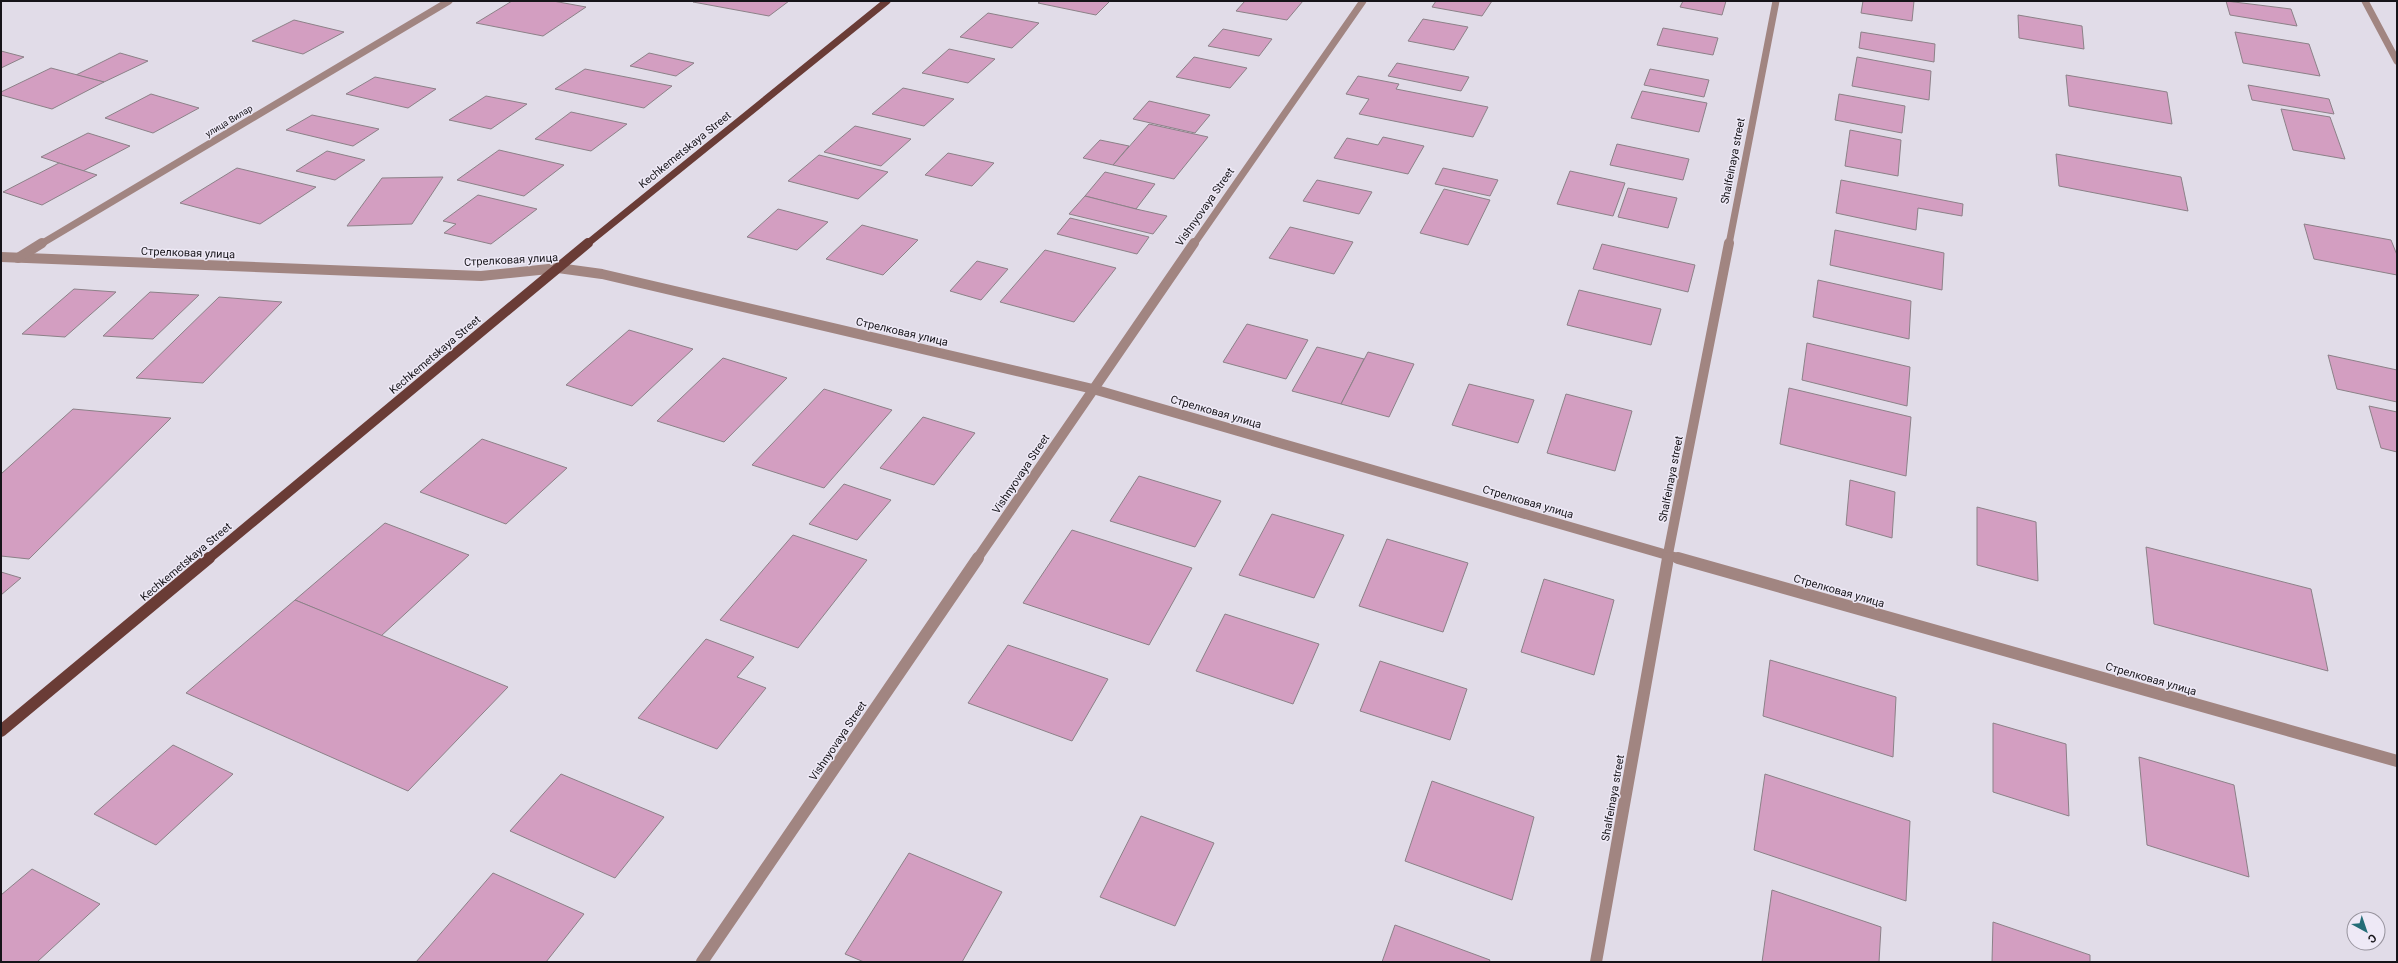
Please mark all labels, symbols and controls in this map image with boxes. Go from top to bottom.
street label: улица Вилар [204,103,254,139]
street label: Kechkemetskaya Street [636,109,734,191]
street label: Shalfeinaya street [1718,116,1748,205]
street label: Vishnyovaya Street [1173,165,1237,249]
street label: Стрелковая улица [141,245,235,261]
street label: Стрелковая улица [464,251,558,269]
street label: Kechkemetskaya Street [387,313,483,397]
street label: Стрелковая улица [855,315,949,349]
street label: Стрелковая улица [1169,393,1263,431]
street label: Vishnyovaya Street [990,432,1053,516]
street label: Shalfeinaya street [1656,434,1686,523]
street label: Стрелковая улица [1481,483,1575,521]
street label: Kechkemetskaya Street [138,520,234,604]
street label: Стрелковая улица [1792,572,1886,610]
street label: Стрелковая улица [2104,660,2198,698]
street label: Vishnyovaya Street [807,699,870,783]
street label: Shalfeinaya street [1599,753,1627,842]
north arrow [2346,911,2386,951]
text: С [2365,931,2379,946]

